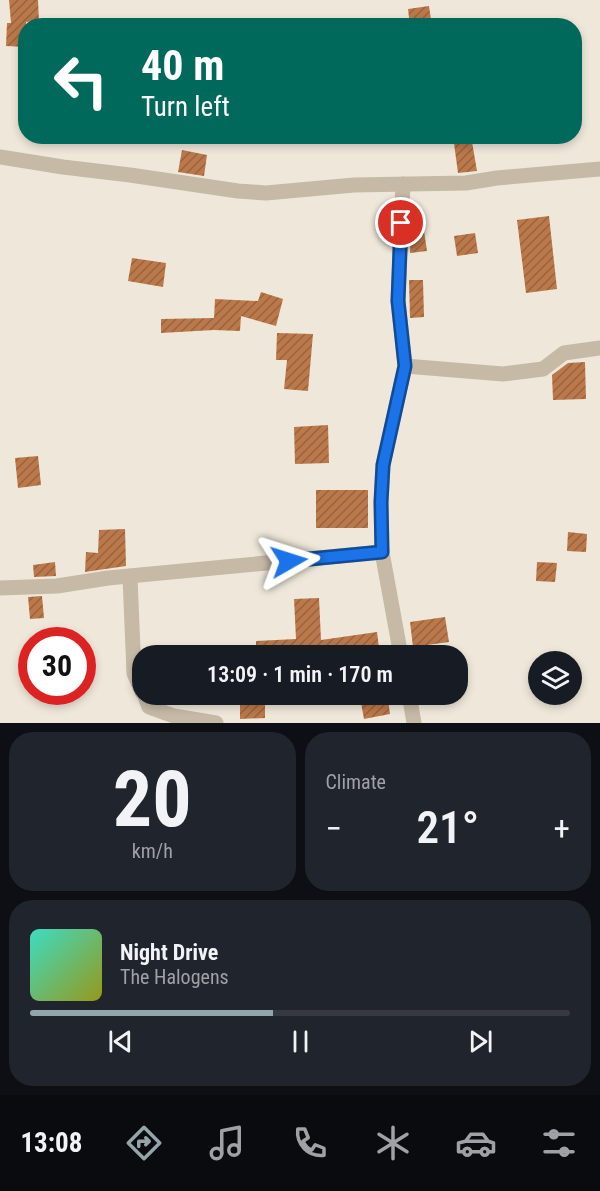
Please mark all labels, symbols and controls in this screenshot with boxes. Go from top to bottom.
text: 40 m [141,41,224,90]
icon: left [42,42,120,120]
text: Turn left [141,91,230,123]
pin [375,197,426,248]
icon: arrive [384,206,417,239]
position arrow [257,529,321,593]
speed limit sign: 30 [18,627,96,705]
map controls [528,651,582,705]
button: layers [528,651,582,705]
text: 13:09 · 1 min · 170 m [207,662,393,687]
text: 20 [113,754,192,845]
text: Climate [326,770,386,794]
text: 21° [416,801,479,854]
text: − [326,809,342,848]
text: + [554,809,570,848]
text: km/h [132,839,173,863]
text: Night Drive [120,940,218,965]
text: The Halogens [120,965,229,989]
icon: previous [104,1025,137,1058]
icon: pause [284,1025,317,1058]
icon: next [464,1025,497,1058]
icon: directions [123,1122,165,1164]
icon: music [206,1122,248,1164]
icon: phone [289,1122,331,1164]
icon: climate [372,1122,414,1164]
icon: car [455,1122,497,1164]
icon: filters [538,1122,580,1164]
text: 13:08 [20,1127,82,1159]

